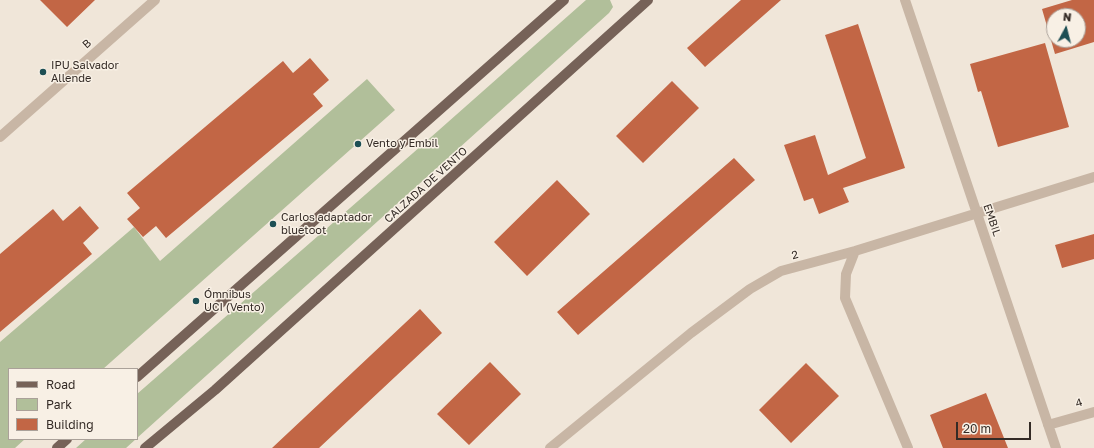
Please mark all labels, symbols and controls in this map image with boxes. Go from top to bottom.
north arrow [1046,8,1086,48]
text: N [1062,10,1072,24]
street label: B [80,37,94,51]
place label: IPU Salvador Allende [51,59,119,85]
marker: IPU Salvador Allende [38,67,48,77]
place label: Vento y Embil [366,137,438,151]
marker: Vento y Embil [353,139,363,149]
street label: CALZADA DE VENTO [382,144,470,226]
street label: EMBIL [980,202,1004,238]
place label: Carlos adaptador bluetoot [281,211,372,237]
marker: Carlos adaptador bluetoot [268,219,278,229]
street label: 2 [790,248,800,262]
place label: Ómnibus UCI (Vento) [204,288,265,314]
marker: Ómnibus UCI (Vento) [191,296,201,306]
legend [8,368,138,440]
text: Road [46,377,75,392]
street label: 4 [1074,396,1084,410]
text: Park [46,397,72,412]
scale bar [958,414,1033,440]
text: Building [46,417,94,432]
text: 20 m [963,421,991,436]

